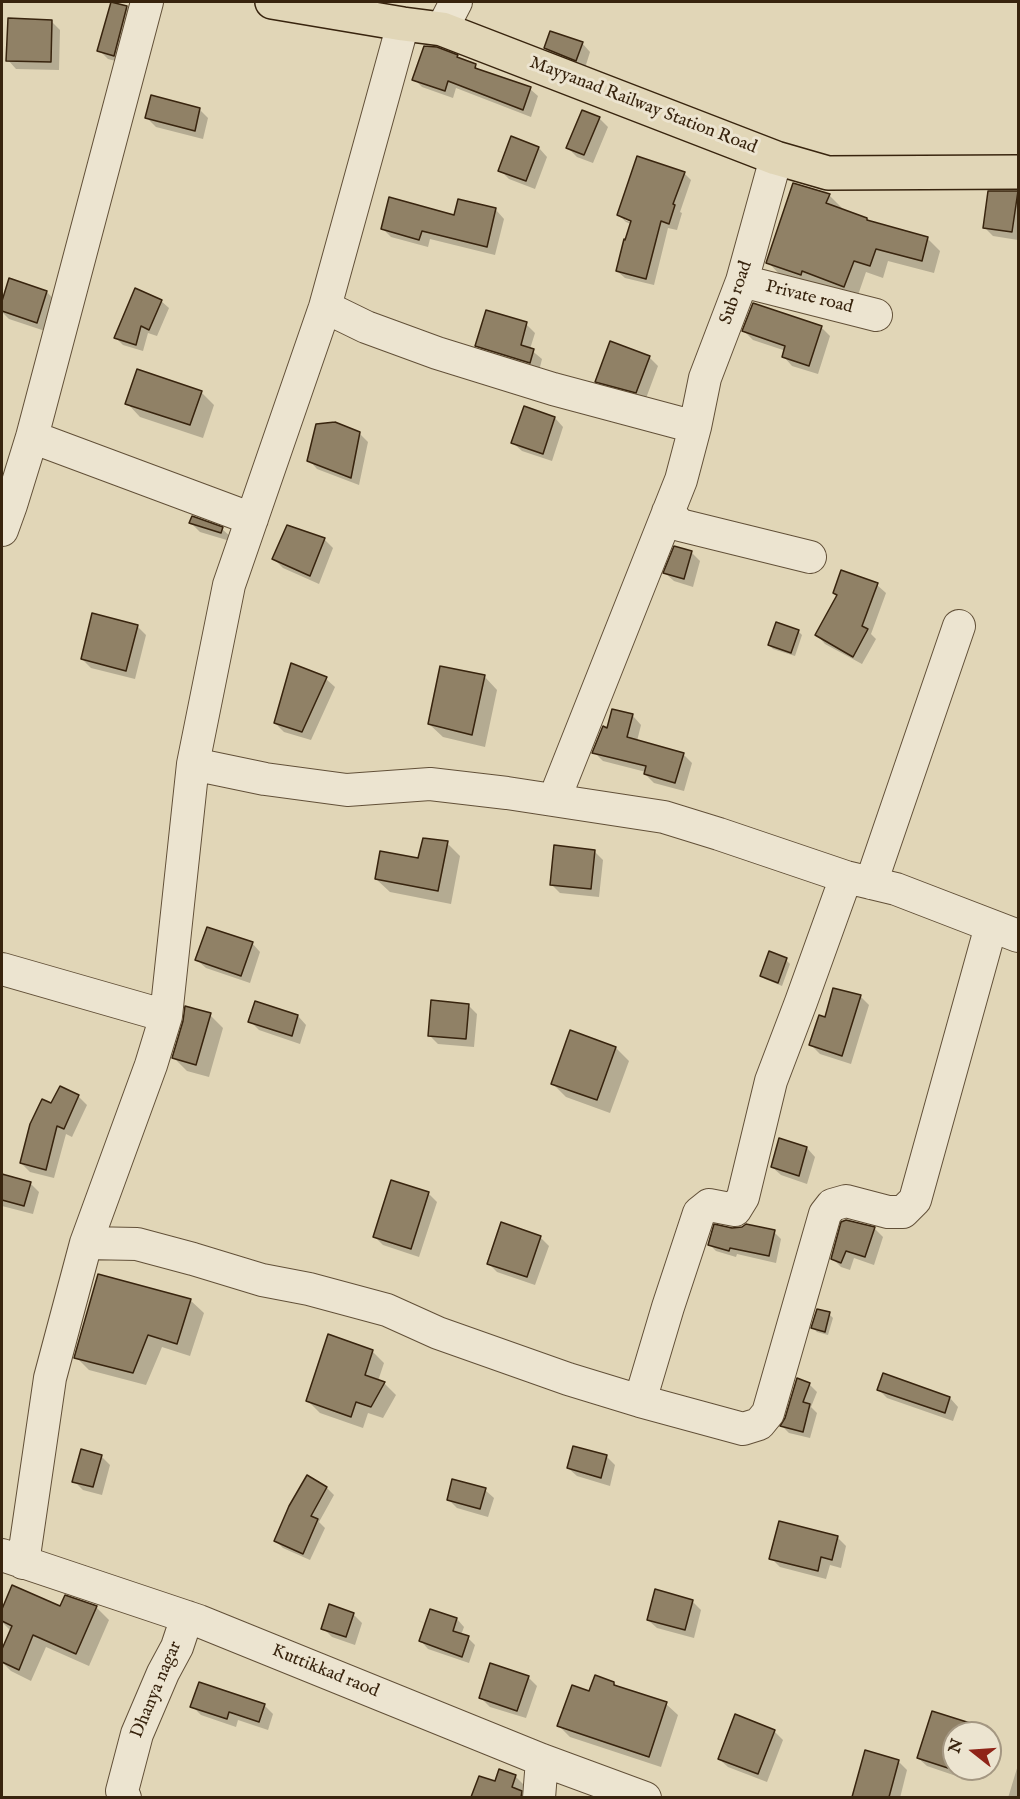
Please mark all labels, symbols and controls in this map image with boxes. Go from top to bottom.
street label: Mayyanad Railway Station Road [526,53,760,159]
street label: Sub road [716,258,758,328]
street label: Private road [763,277,855,319]
street label: Dhanya nagar [127,1638,187,1742]
street label: Kuttikkad raod [268,1641,382,1703]
north arrow [942,1721,1002,1781]
text: N [945,1737,968,1756]

